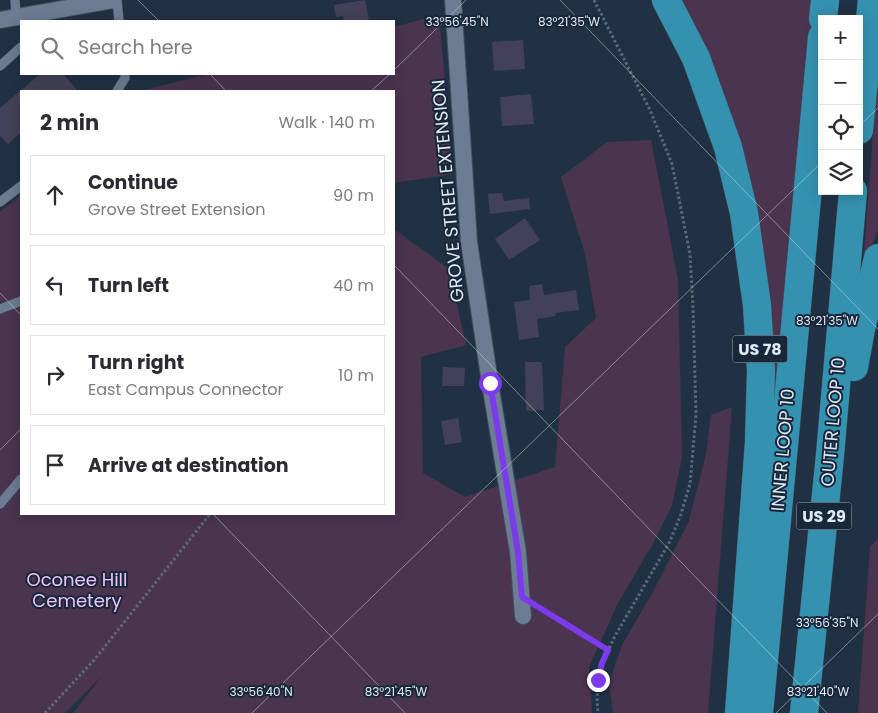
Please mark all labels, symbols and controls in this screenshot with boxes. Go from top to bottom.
text: 33°56'45"N [425,13,489,30]
text: 83°21'35"W [538,13,600,30]
map controls [818,15,863,195]
button: + [818,15,863,60]
search box [20,20,395,75]
icon: search [38,34,66,62]
text: Search here [78,34,192,61]
button: − [818,60,863,105]
street label: GROVE STREET EXTENSION [425,79,470,303]
button: locate [818,105,863,150]
text: 2 min [40,108,99,137]
text: Walk · 140 m [278,111,375,134]
button: layers [818,150,863,195]
text: Continue [88,169,178,196]
icon: ahead [41,181,69,209]
text: 90 m [333,184,374,207]
text: Grove Street Extension [88,198,266,221]
icon: left [41,271,69,299]
text: Turn left [88,272,169,299]
text: 40 m [333,274,374,297]
text: 83°21'35"W [796,312,858,329]
road number: US 78 [732,336,788,362]
text: Turn right [88,349,184,376]
street label: OUTER LOOP 10 [814,356,851,487]
icon: right [41,361,69,389]
text: 10 m [338,364,374,387]
route start [479,372,502,395]
text: East Campus Connector [88,378,284,401]
street label: INNER LOOP 10 [765,388,800,512]
icon: arrive [41,451,69,479]
text: Arrive at destination [88,452,289,479]
road number: US 29 [796,502,852,530]
park label: Oconee Hill Cemetery [27,567,127,613]
text: 33°56'35"N [796,614,858,631]
route end [587,669,610,692]
text: 33°56'40"N [229,683,293,700]
text: 83°21'45"W [365,683,428,700]
text: 83°21'40"W [787,683,850,700]

